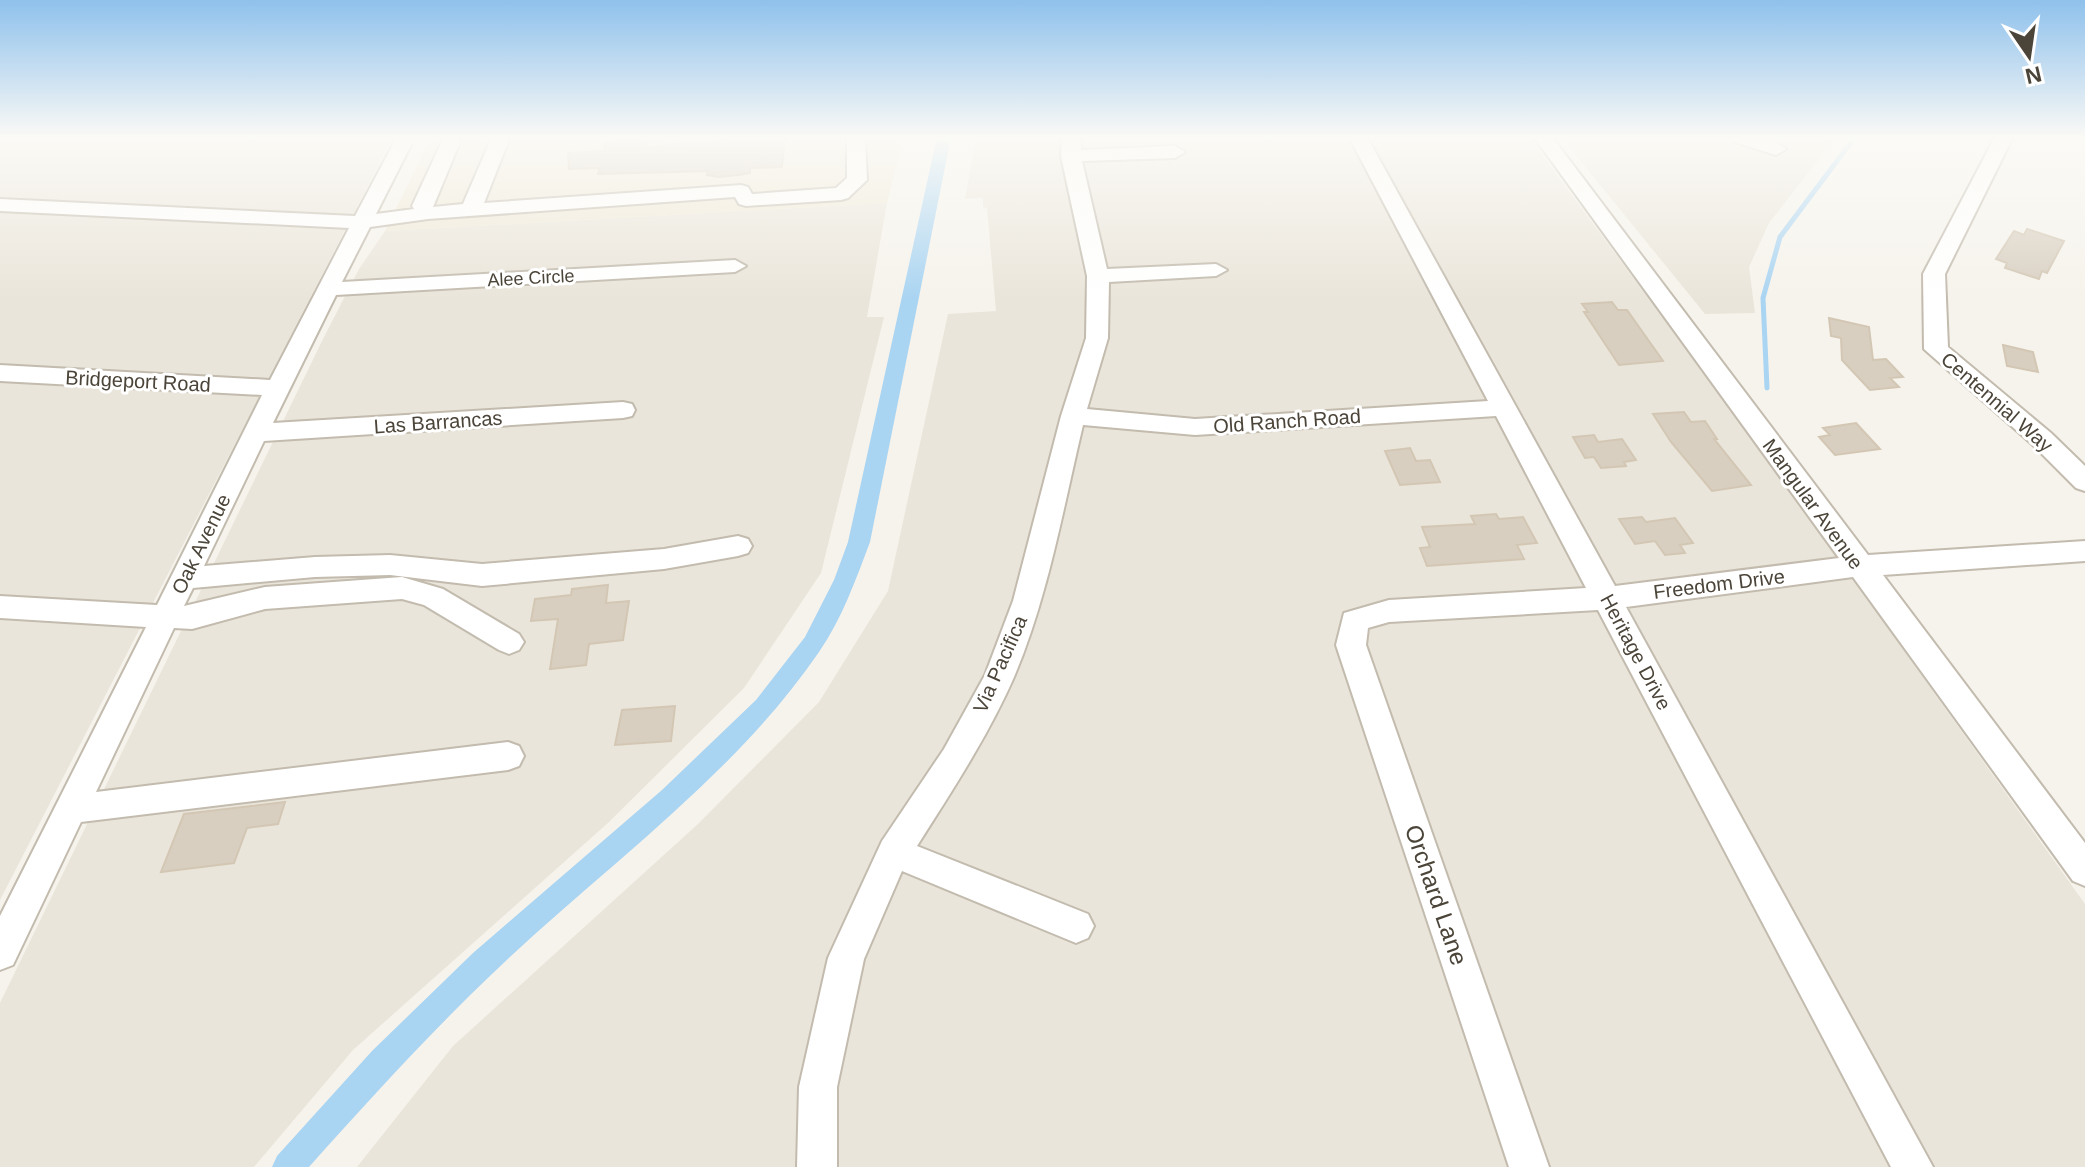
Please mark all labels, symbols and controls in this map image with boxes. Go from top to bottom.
north arrow [1989,16,2069,96]
text: N [2023,61,2044,89]
street label: Alee Circle [487,266,575,290]
street label: Centennial Way [1937,348,2057,456]
street label: Bridgeport Road [65,366,211,396]
street label: Old Ranch Road [1212,405,1362,437]
street label: Las Barrancas [373,407,503,437]
street label: Mangular Avenue [1758,435,1868,573]
street label: Oak Avenue [167,490,235,598]
street label: Freedom Drive [1652,565,1786,603]
street label: Heritage Drive [1596,590,1676,714]
street label: Via Pacifica [969,611,1032,716]
street label: Orchard Lane [1400,821,1473,969]

